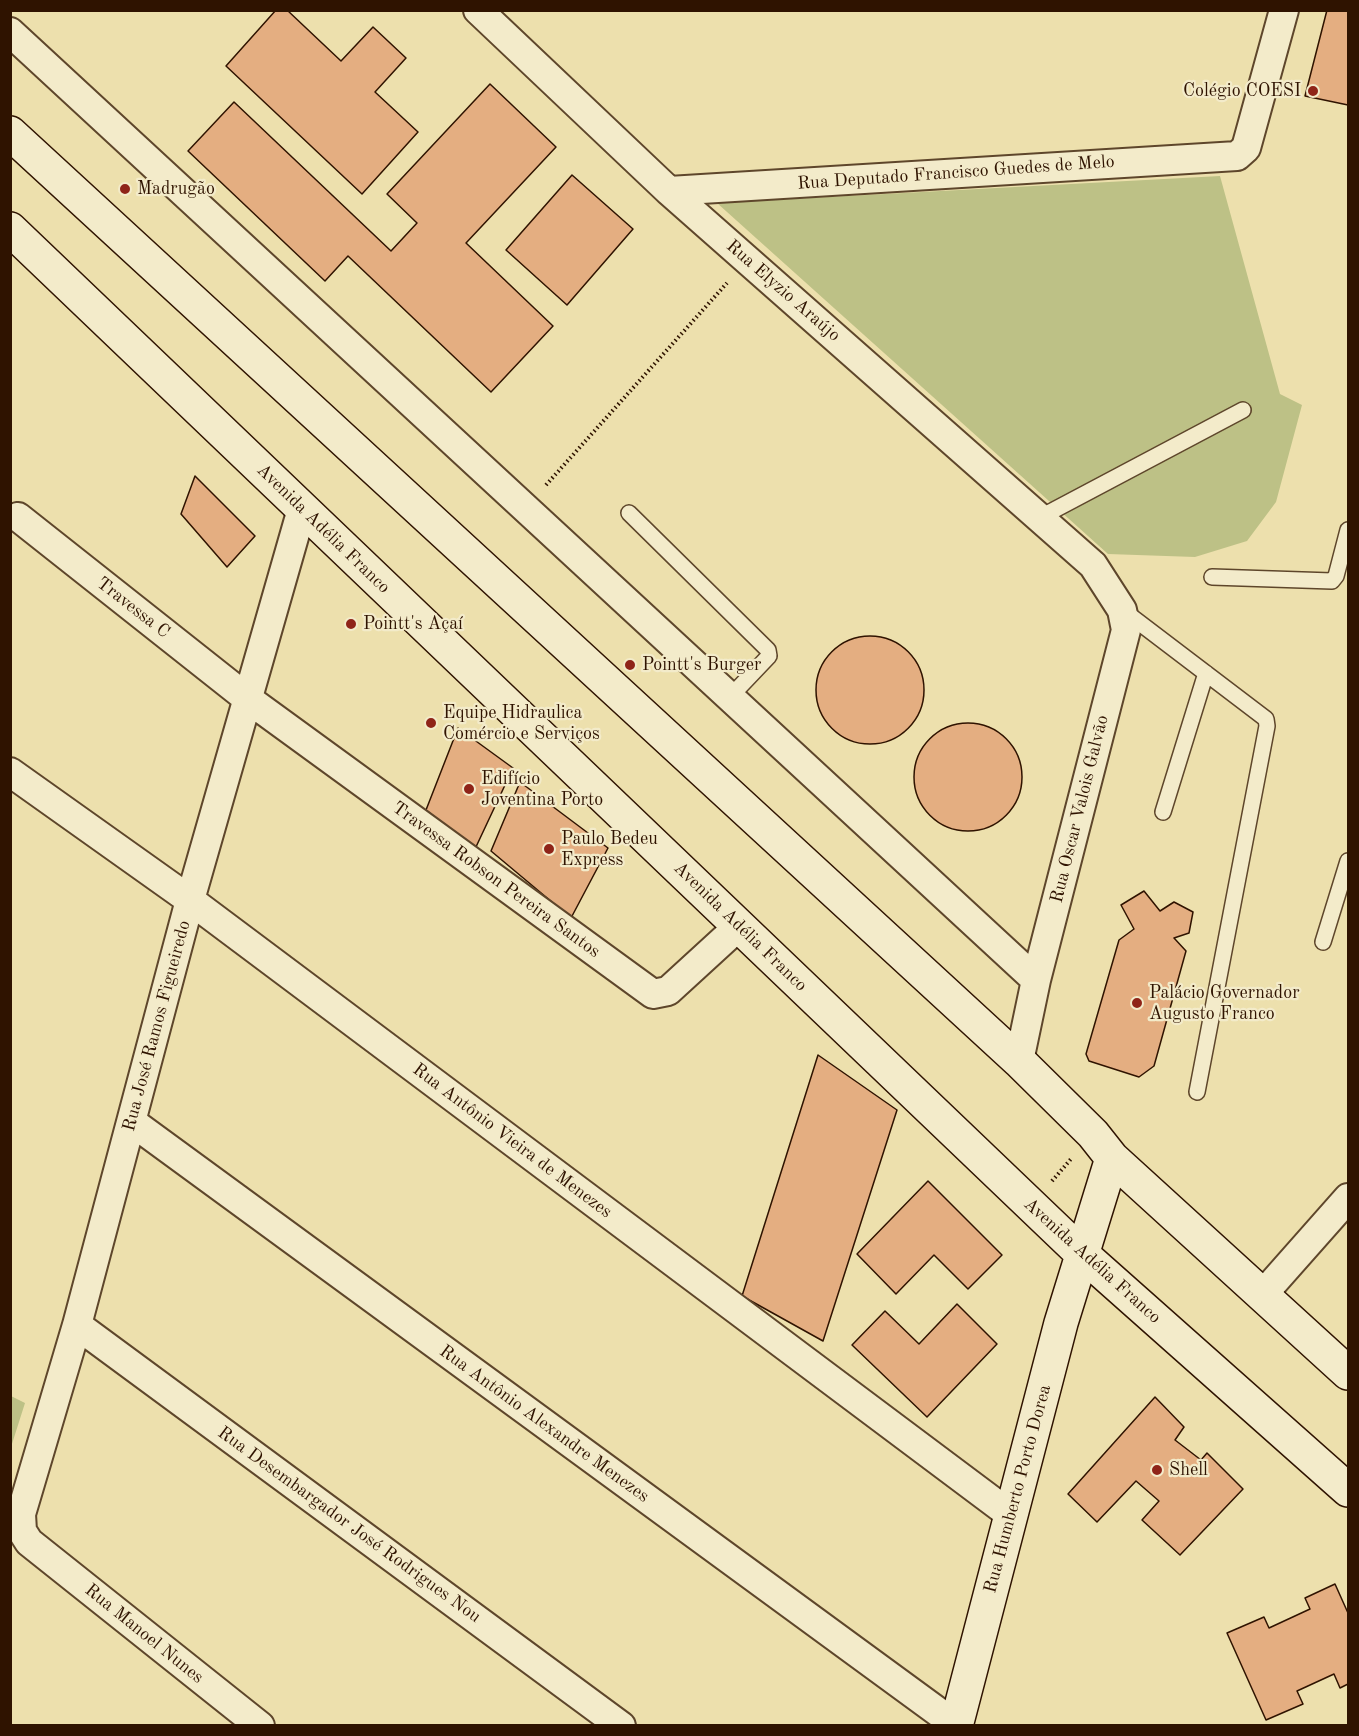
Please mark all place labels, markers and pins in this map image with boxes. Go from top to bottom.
place label: Colégio COESI [1183,80,1301,102]
marker: Colégio COESI [1306,84,1320,98]
place label: Madrugão [137,178,215,200]
marker: Madrugão [118,182,132,196]
place label: Pointt's Açaí [363,613,463,635]
marker: Pointt's Açaí [344,617,358,631]
place label: Pointt's Burger [642,654,761,676]
marker: Pointt's Burger [623,658,637,672]
place label: Equipe Hidraulica Comércio e Serviços [443,702,600,744]
marker: Equipe Hidraulica Comércio e Serviços [424,716,438,730]
place label: Edifício Joventina Porto [481,768,603,810]
marker: Edifício Joventina Porto [462,782,476,796]
place label: Paulo Bedeu Express [561,828,658,870]
marker: Paulo Bedeu Express [542,842,556,856]
place label: Palácio Governador Augusto Franco [1149,982,1300,1024]
marker: Palácio Governador Augusto Franco [1130,996,1144,1010]
place label: Shell [1169,1459,1208,1481]
marker: Shell [1150,1463,1164,1477]

